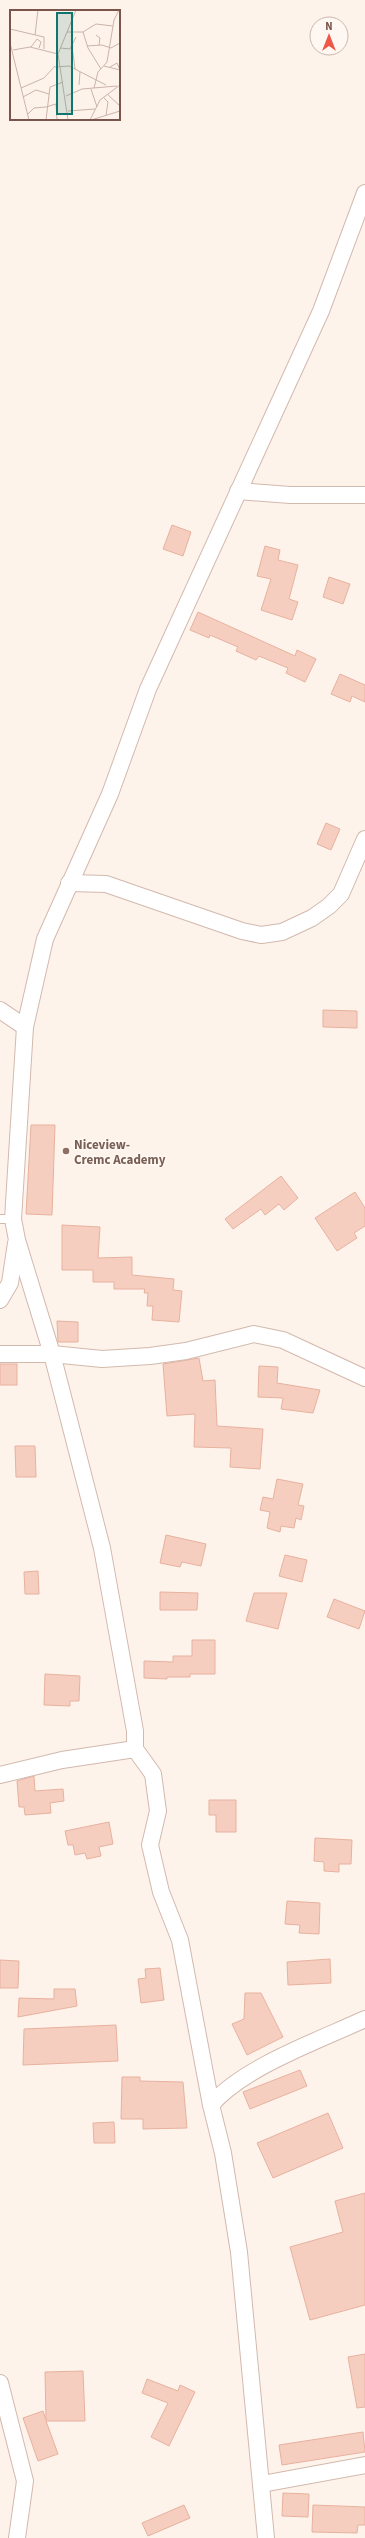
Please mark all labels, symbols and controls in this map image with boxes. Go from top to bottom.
inset map [10,10,120,120]
north arrow [309,16,349,56]
text: N [325,19,333,34]
place label: Niceview- Cremc Academy [74,1136,166,1169]
marker: Niceview- Cremc Academy [61,1146,71,1156]

